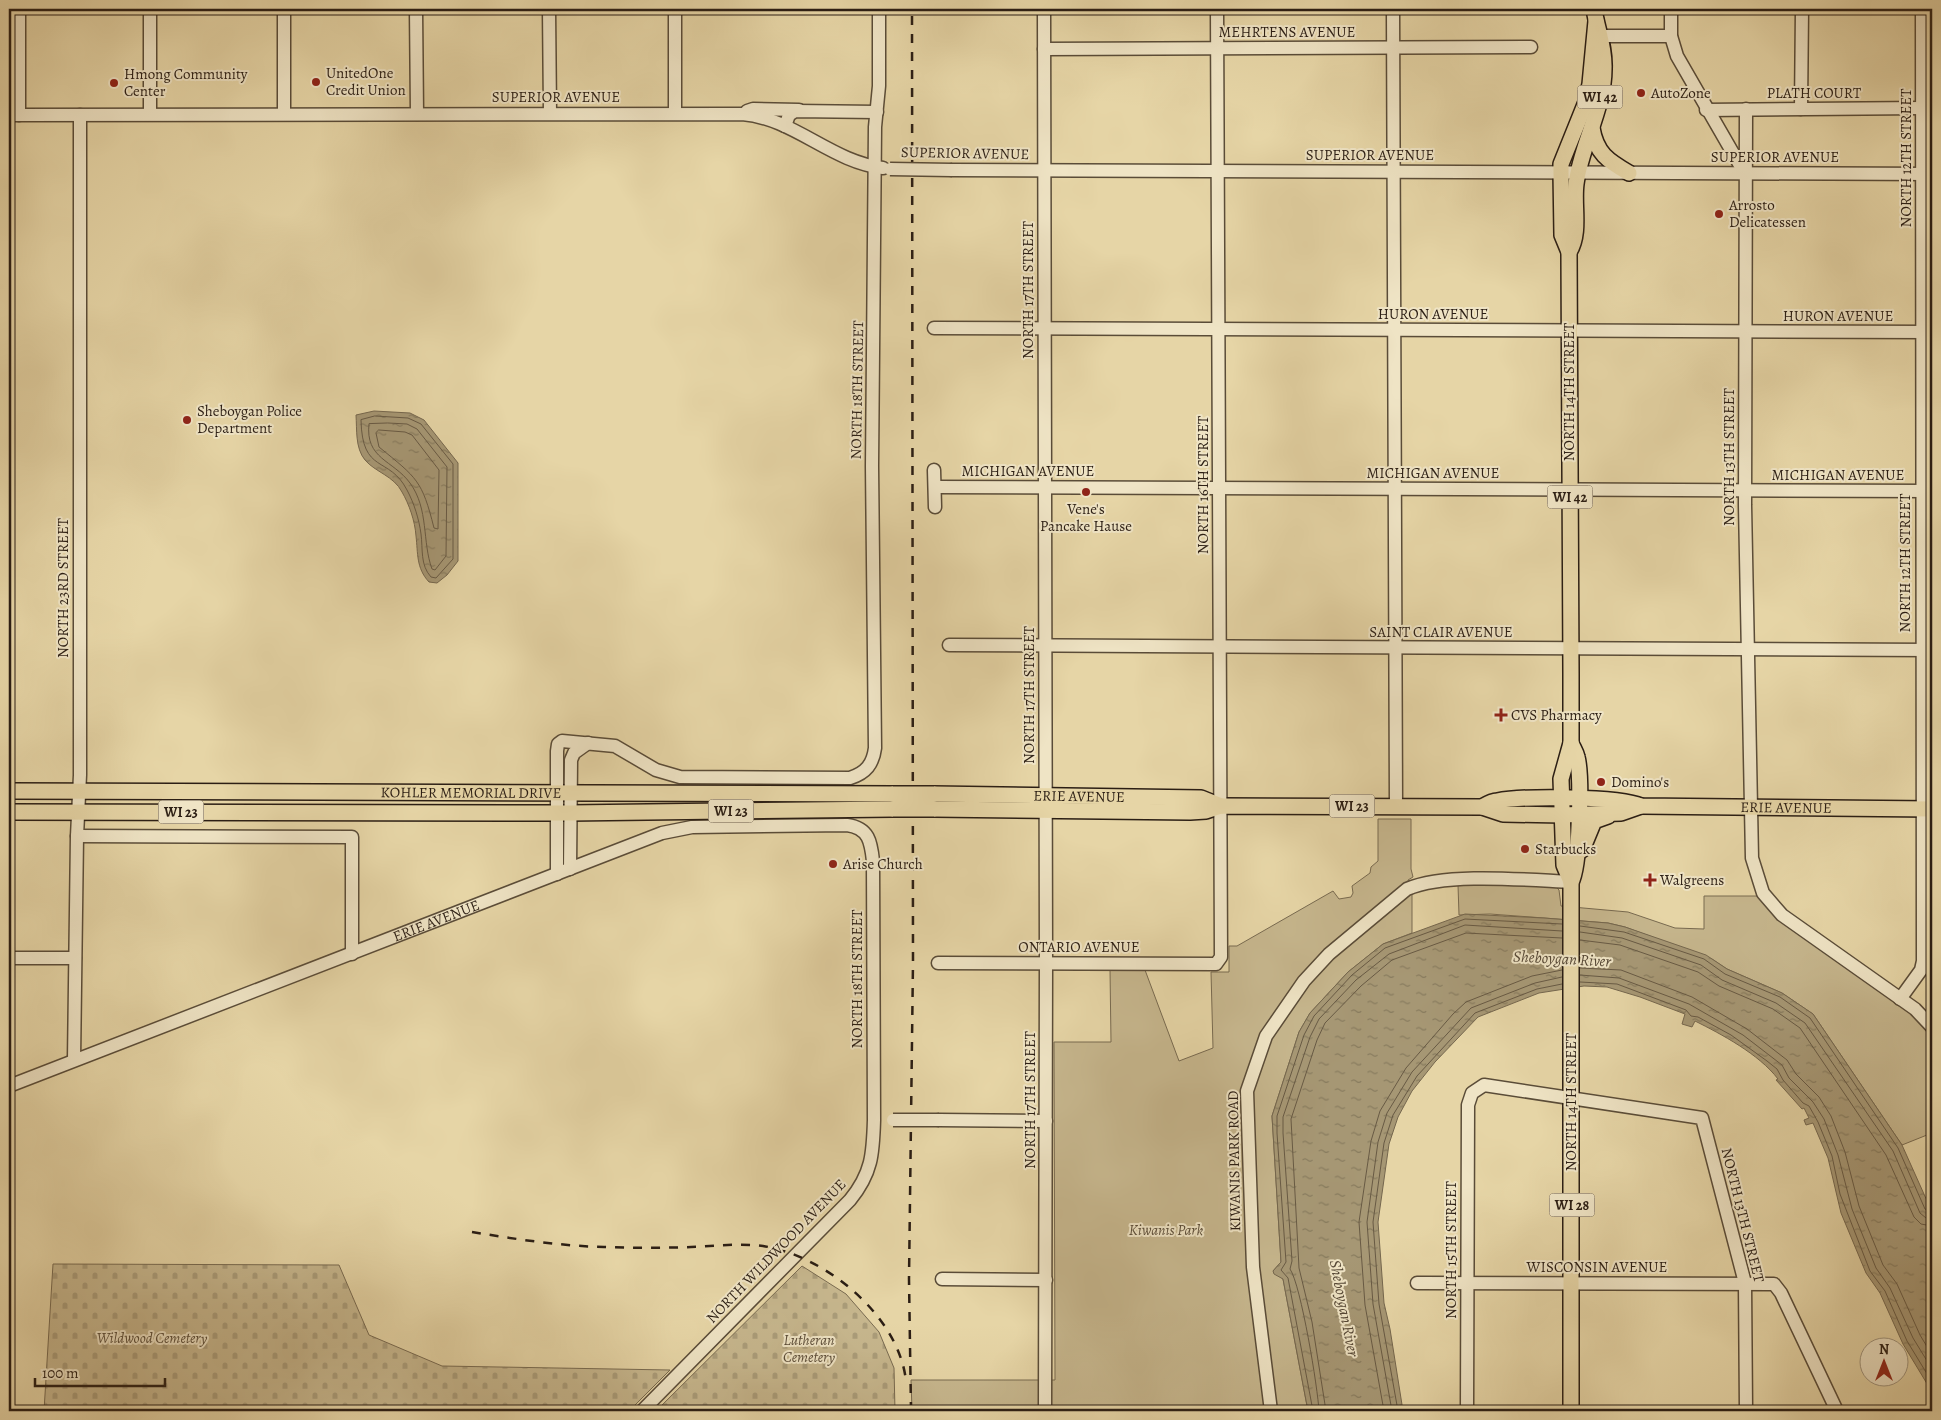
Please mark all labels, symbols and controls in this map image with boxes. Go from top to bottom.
street label: MEHRTENS AVENUE [1219,22,1355,42]
place label: UnitedOne Credit Union [326,63,406,100]
place label: Hmong Community Center [124,64,248,101]
marker: UnitedOne Credit Union [310,76,322,88]
marker: Hmong Community Center [108,77,120,89]
place label: AutoZone [1650,83,1711,103]
street label: PLATH COURT [1767,83,1862,103]
road number: WI 42 [1578,85,1622,108]
street label: SUPERIOR AVENUE [492,87,620,107]
marker: AutoZone [1635,87,1647,99]
street label: NORTH 12TH STREET [1896,88,1916,227]
street label: SUPERIOR AVENUE [901,142,1029,164]
street label: SUPERIOR AVENUE [1306,145,1434,165]
street label: SUPERIOR AVENUE [1711,147,1839,167]
place label: Arrosto Delicatessen [1728,195,1806,232]
marker: Arrosto Delicatessen [1713,208,1725,220]
street label: NORTH 17TH STREET [1018,220,1038,359]
street label: HURON AVENUE [1378,304,1488,324]
street label: HURON AVENUE [1783,306,1893,326]
street label: NORTH 18TH STREET [846,320,868,460]
street label: NORTH 14TH STREET [1559,322,1579,461]
street label: NORTH 13TH STREET [1719,387,1739,526]
place label: Sheboygan Police Department [197,401,302,438]
marker: Sheboygan Police Department [181,414,193,426]
street label: NORTH 16TH STREET [1193,415,1213,554]
street label: MICHIGAN AVENUE [962,461,1094,481]
street label: MICHIGAN AVENUE [1367,463,1499,483]
street label: MICHIGAN AVENUE [1772,465,1904,485]
marker: Vene's Pancake Hause [1080,486,1092,498]
road number: WI 42 [1548,486,1592,508]
street label: NORTH 12TH STREET [1895,493,1915,632]
place label: Vene's Pancake Hause [1040,499,1132,536]
street label: NORTH 23RD STREET [53,517,73,658]
street label: SAINT CLAIR AVENUE [1369,622,1513,642]
street label: NORTH 17TH STREET [1019,625,1039,764]
place label: CVS Pharmacy [1511,705,1602,725]
marker: CVS Pharmacy [1495,709,1507,721]
place label: Domino's [1611,772,1669,792]
marker: Domino's [1595,776,1607,788]
street label: KOHLER MEMORIAL DRIVE [381,782,561,803]
street label: ERIE AVENUE [1033,785,1125,807]
road number: WI 23 [1330,794,1374,818]
street label: ERIE AVENUE [1740,797,1832,818]
road number: WI 23 [708,799,754,822]
road number: WI 23 [158,800,204,824]
place label: Starbucks [1535,839,1596,859]
marker: Starbucks [1519,843,1531,855]
place label: Arise Church [842,854,923,874]
marker: Arise Church [827,858,839,870]
place label: Walgreens [1659,870,1724,890]
marker: Walgreens [1644,874,1656,886]
street label: ERIE AVENUE [390,895,482,946]
street label: NORTH 18TH STREET [847,909,867,1048]
street label: ONTARIO AVENUE [1018,937,1140,957]
water label: Sheboygan River [1512,945,1612,973]
street label: NORTH 17TH STREET [1020,1030,1040,1169]
street label: NORTH 14TH STREET [1561,1032,1581,1171]
street label: KIWANIS PARK ROAD [1223,1090,1245,1232]
street label: NORTH 13TH STREET [1717,1146,1770,1285]
street label: NORTH WILDWOOD AVENUE [702,1174,850,1328]
street label: NORTH 15TH STREET [1441,1180,1461,1319]
road number: WI 28 [1550,1194,1594,1216]
park label: Kiwanis Park [1129,1220,1203,1240]
street label: WISCONSIN AVENUE [1526,1257,1667,1277]
water label: Sheboygan River [1324,1258,1364,1359]
park label: Wildwood Cemetery [97,1328,208,1348]
park label: Lutheran Cemetery [783,1330,835,1367]
north arrow [1858,1338,1908,1388]
text: N [1879,1340,1889,1359]
scale bar [35,1355,165,1387]
text: 100 m [42,1363,79,1383]

